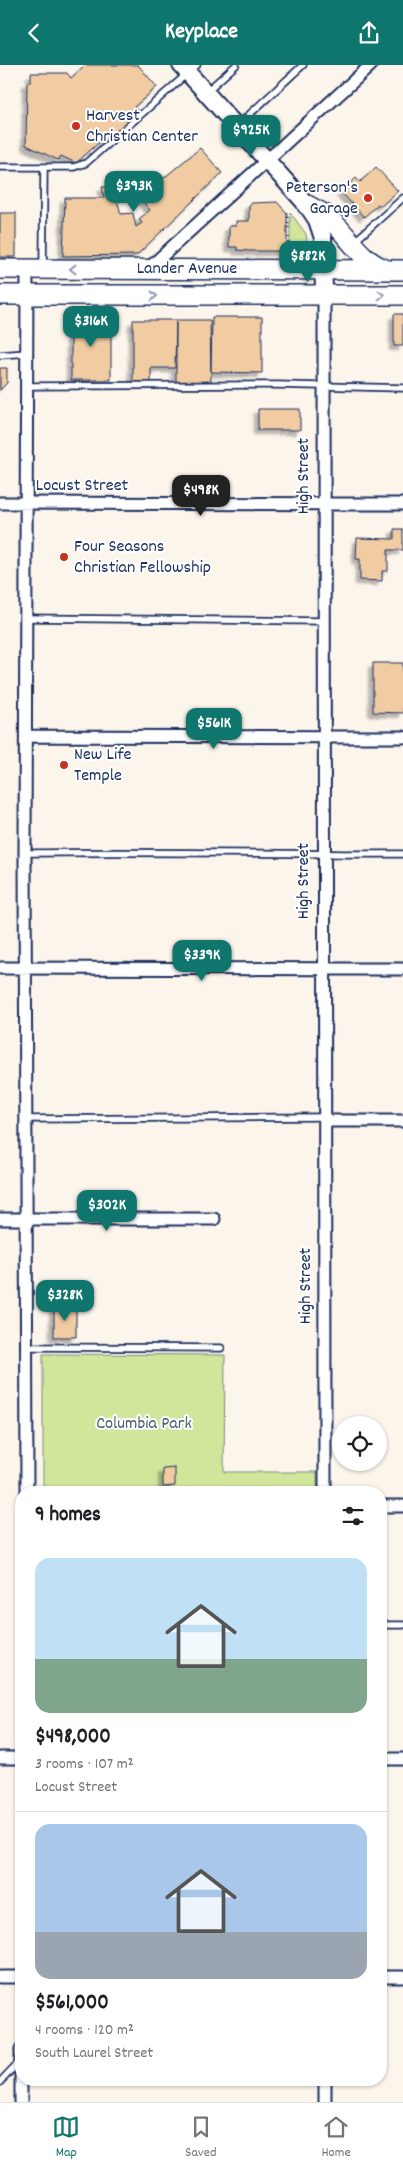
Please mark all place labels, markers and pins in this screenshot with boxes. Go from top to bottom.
place label: Harvest Christian Center [86,104,198,150]
pin: $925K [216,114,286,157]
marker: Harvest Christian Center [70,120,82,132]
pin: $393K [99,171,169,213]
place label: Peterson's Garage [286,176,358,222]
marker: Peterson's Garage [362,192,374,204]
pin: $882K [273,241,343,283]
pin: $316K [56,305,126,348]
pin: $498K [166,475,236,517]
place label: Four Seasons Christian Fellowship [74,535,211,581]
marker: Four Seasons Christian Fellowship [58,551,70,563]
pin: $561K [179,707,249,750]
place label: New Life Temple [74,743,132,789]
marker: New Life Temple [58,759,70,771]
pin: $339K [167,939,237,982]
pin: $302K [72,1189,142,1232]
pin: $328K [30,1279,100,1322]

